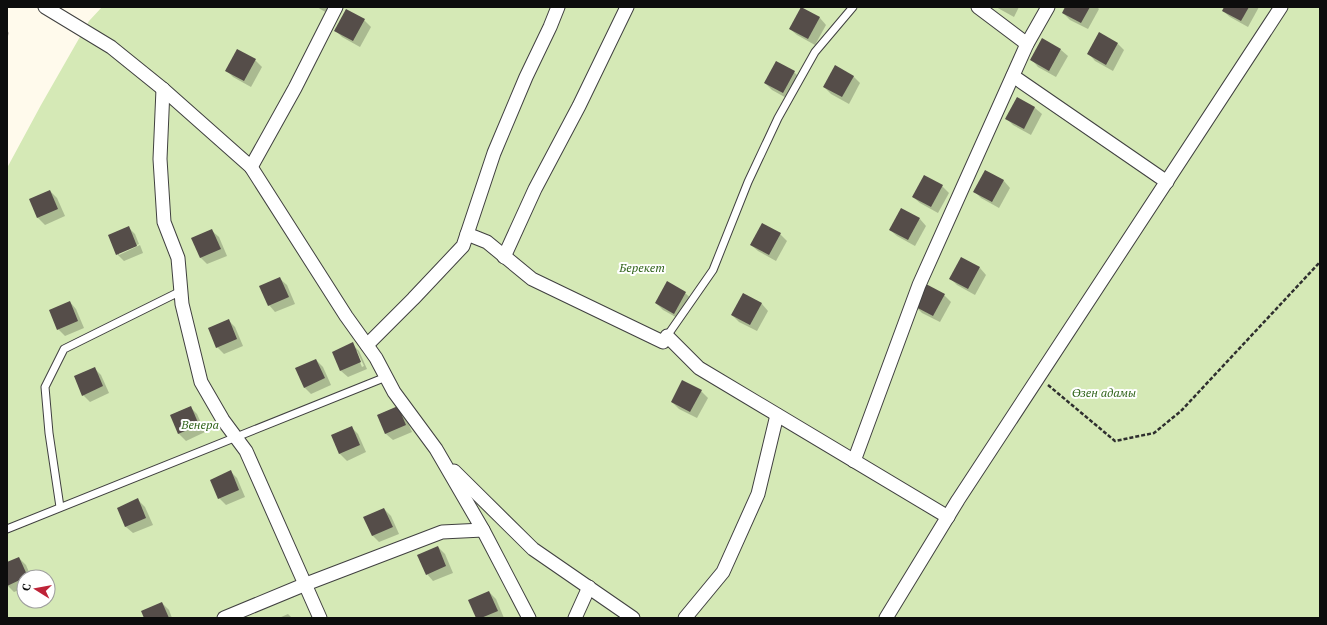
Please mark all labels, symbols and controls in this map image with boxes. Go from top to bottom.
park label: Берекет [618,260,665,275]
park label: Өзен адамы [1072,385,1136,400]
park label: Венера [180,417,219,432]
north arrow [16,569,56,609]
text: С [19,582,34,592]

